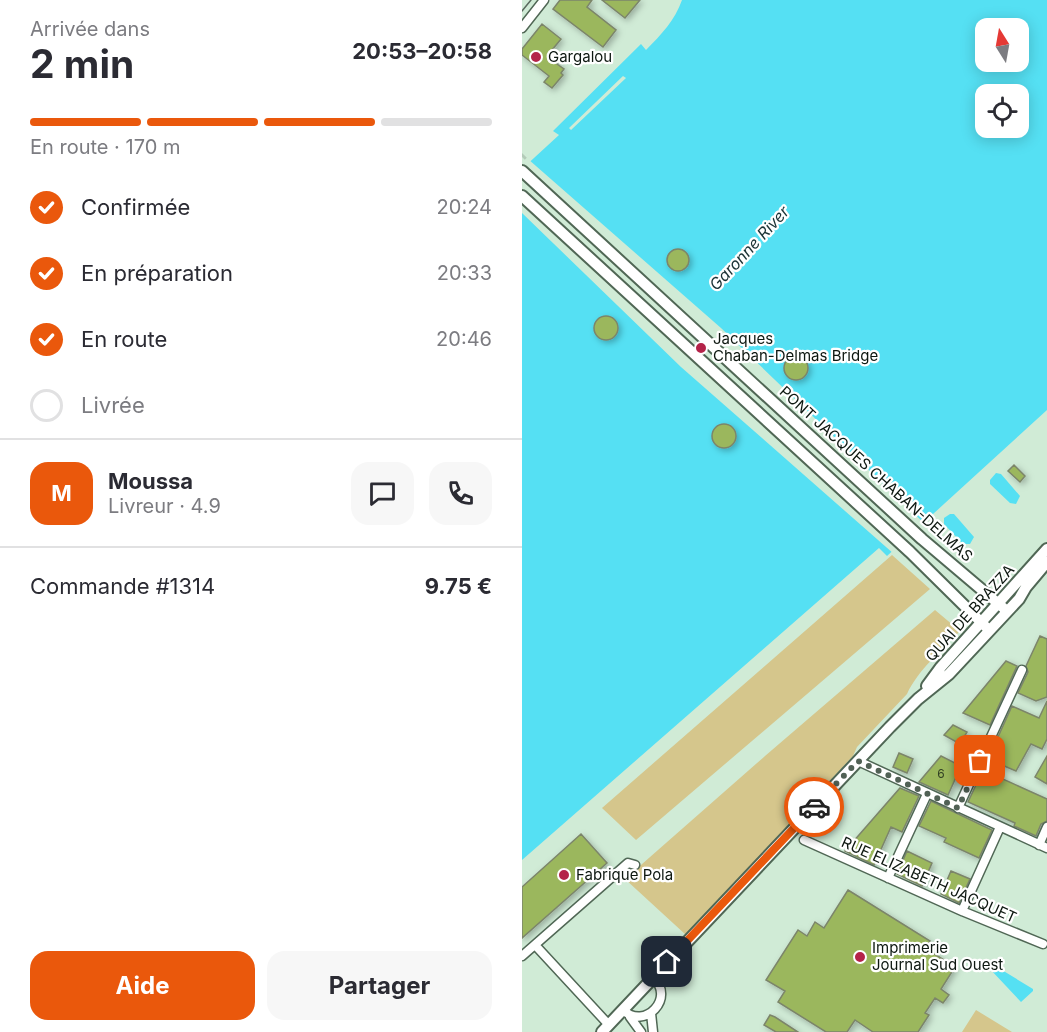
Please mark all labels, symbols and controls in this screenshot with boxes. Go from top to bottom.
text: Arrivée dans [30,17,150,41]
north arrow [975,18,1029,72]
map controls [975,18,1029,138]
text: 20:53–20:58 [352,38,492,64]
text: 2 min [30,40,134,87]
place label: Gargalou [548,47,612,66]
marker: Gargalou [529,50,543,64]
button: locate [975,84,1029,138]
text: En route · 170 m [30,135,180,159]
icon: check [30,191,63,224]
text: Confirmée [81,194,190,220]
text: 20:24 [437,195,492,219]
water label: Garonne River [705,201,794,294]
icon: check [30,257,63,290]
text: En préparation [81,260,233,286]
text: 20:33 [437,261,492,285]
icon: check [30,323,63,356]
text: En route [81,326,167,352]
text: 20:46 [436,327,492,351]
place label: Jacques Chaban-Delmas Bridge [713,329,878,365]
marker: Jacques Chaban-Delmas Bridge [694,341,708,355]
street label: PONT JACQUES CHABAN-DELMAS [776,382,977,565]
text: Livrée [81,392,145,418]
button: chat [351,462,414,525]
button: phone [429,462,492,525]
text: Moussa [108,468,193,494]
text: M [51,480,72,506]
text: Livreur · 4.9 [108,494,221,518]
street label: QUAI DE BRAZZA [921,560,1018,665]
text: Commande #1314 [30,573,215,599]
text: 9.75 € [425,573,492,599]
pin [954,735,1005,786]
icon: bag [963,744,996,777]
house number: 6 [937,766,945,781]
courier [784,777,844,837]
icon: car [798,791,831,824]
street label: RUE ELIZABETH JACQUET [839,832,1020,927]
place label: Fabrique Pola [576,865,673,884]
marker: Fabrique Pola [557,868,571,882]
pin [641,936,692,987]
place label: Imprimerie Journal Sud Ouest [872,938,1003,974]
icon: home [650,945,683,978]
marker: Imprimerie Journal Sud Ouest [853,950,867,964]
button: Aide [30,951,255,1020]
button: Partager [267,951,492,1020]

